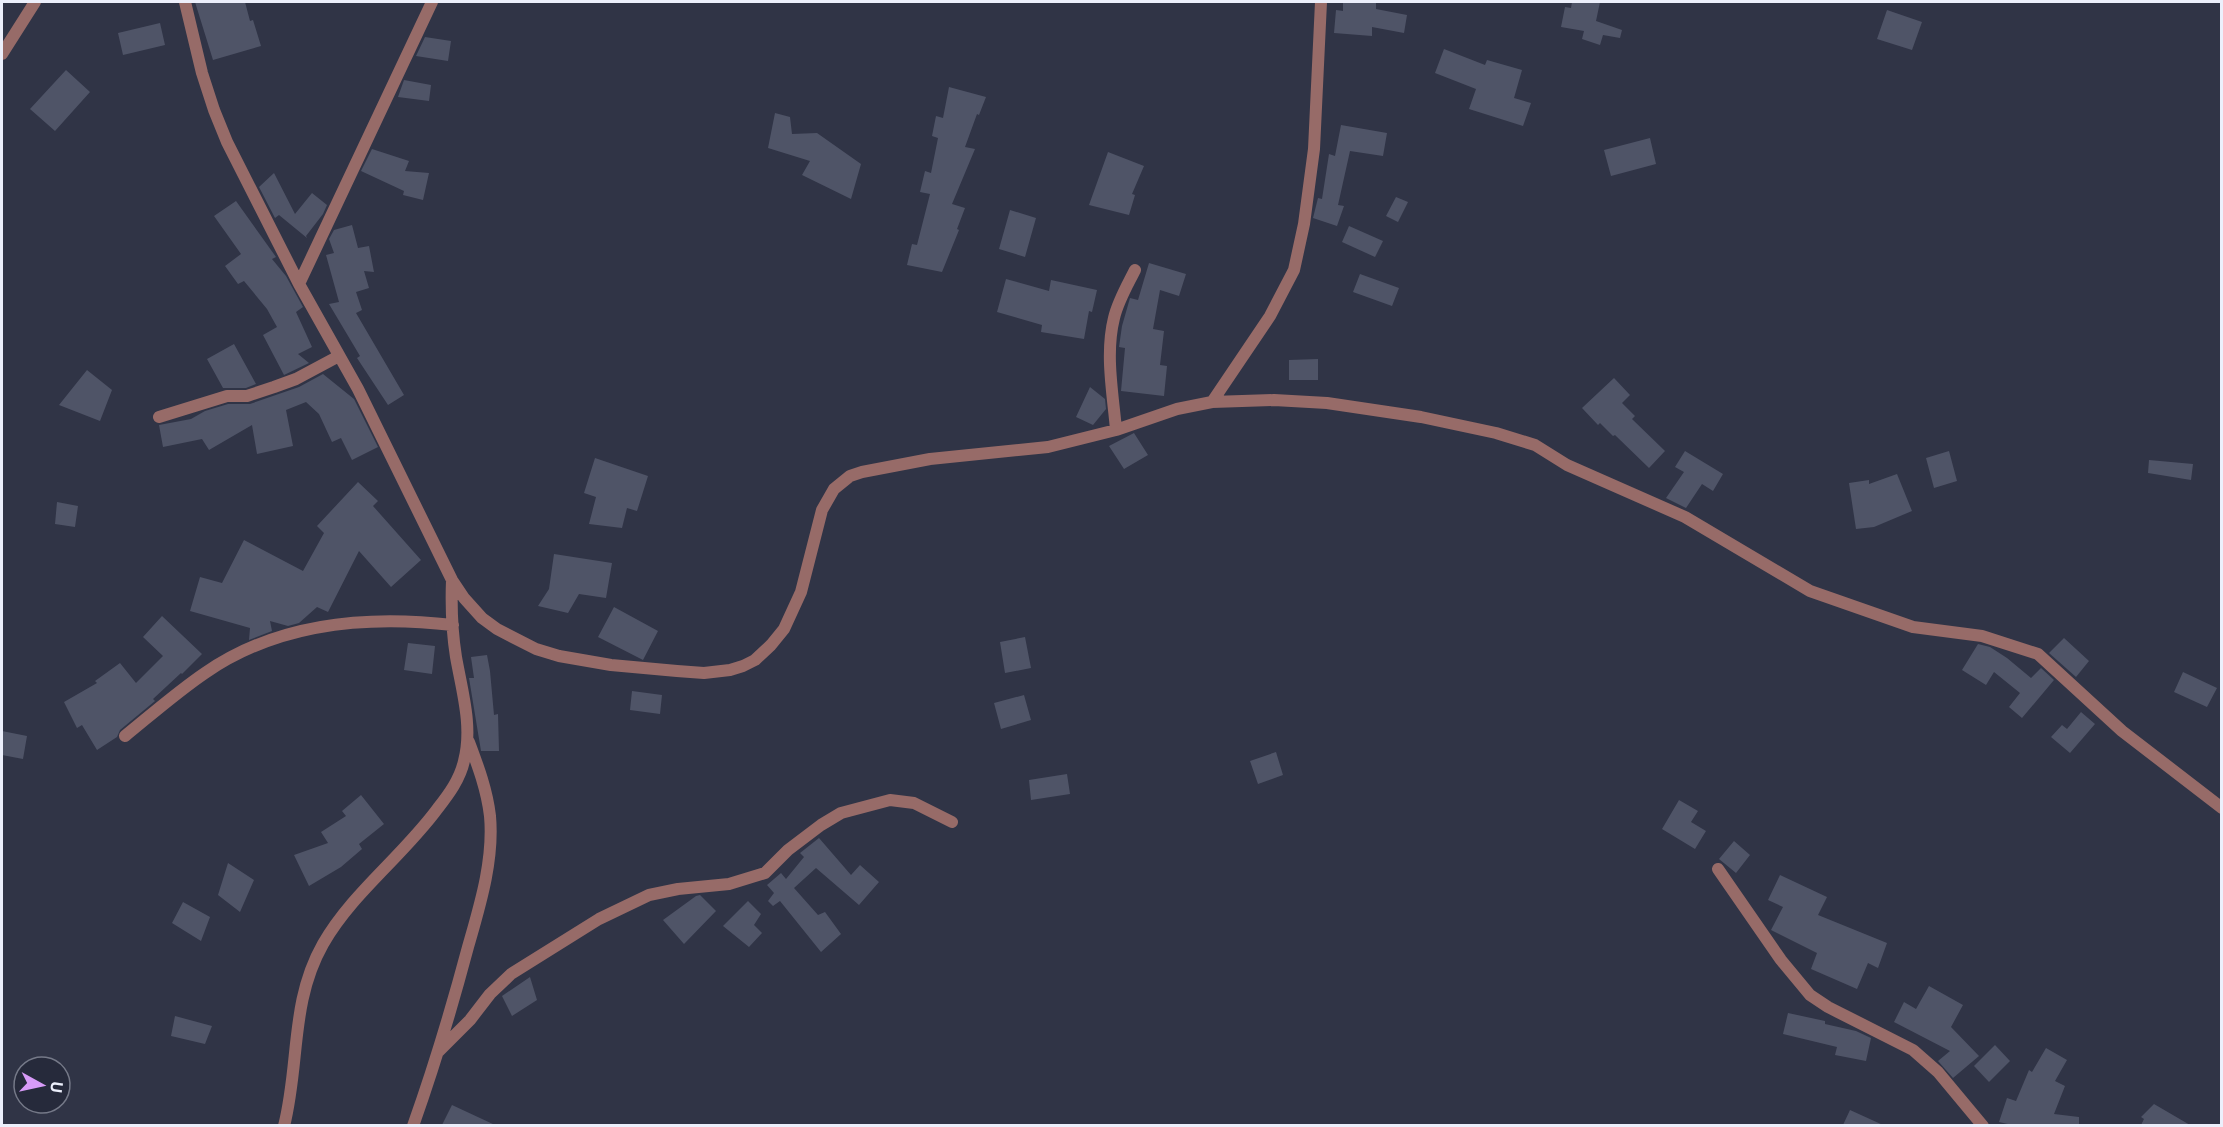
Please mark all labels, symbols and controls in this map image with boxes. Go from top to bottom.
north arrow [12,1055,72,1115]
text: U [46,1080,67,1094]

